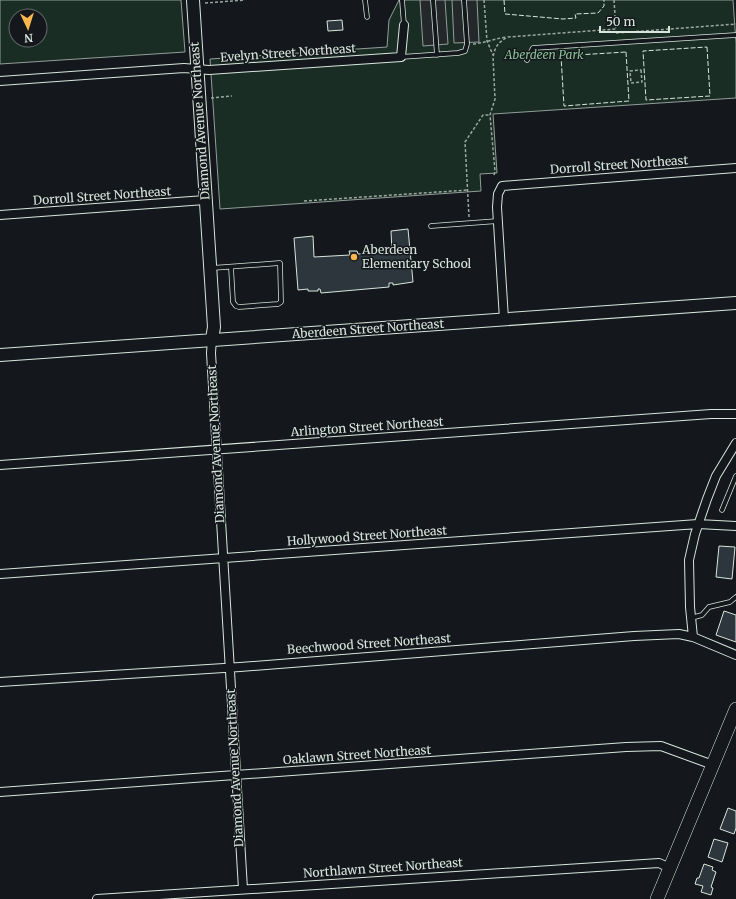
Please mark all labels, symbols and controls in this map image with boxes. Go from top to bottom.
north arrow [8,8,48,48]
scale bar [600,8,669,34]
text: 50 m [606,14,635,29]
text: N [24,31,34,45]
street label: Evelyn Street Northeast [220,40,357,65]
street label: Diamond Avenue Northeast [186,41,213,201]
park label: Aberdeen Park [503,47,584,62]
street label: Dorroll Street Northeast [549,152,689,177]
street label: Dorroll Street Northeast [32,183,172,208]
place label: Aberdeen Elementary School [361,242,472,271]
marker: Aberdeen Elementary School [349,252,359,262]
street label: Aberdeen Street Northeast [290,316,445,341]
street label: Diamond Avenue Northeast [204,364,227,524]
street label: Arlington Street Northeast [289,414,444,439]
street label: Hollywood Street Northeast [286,522,448,549]
street label: Beechwood Street Northeast [287,630,452,657]
street label: Diamond Avenue Northeast [223,688,246,848]
street label: Oaklawn Street Northeast [282,742,432,767]
street label: Northlawn Street Northeast [303,854,464,881]

